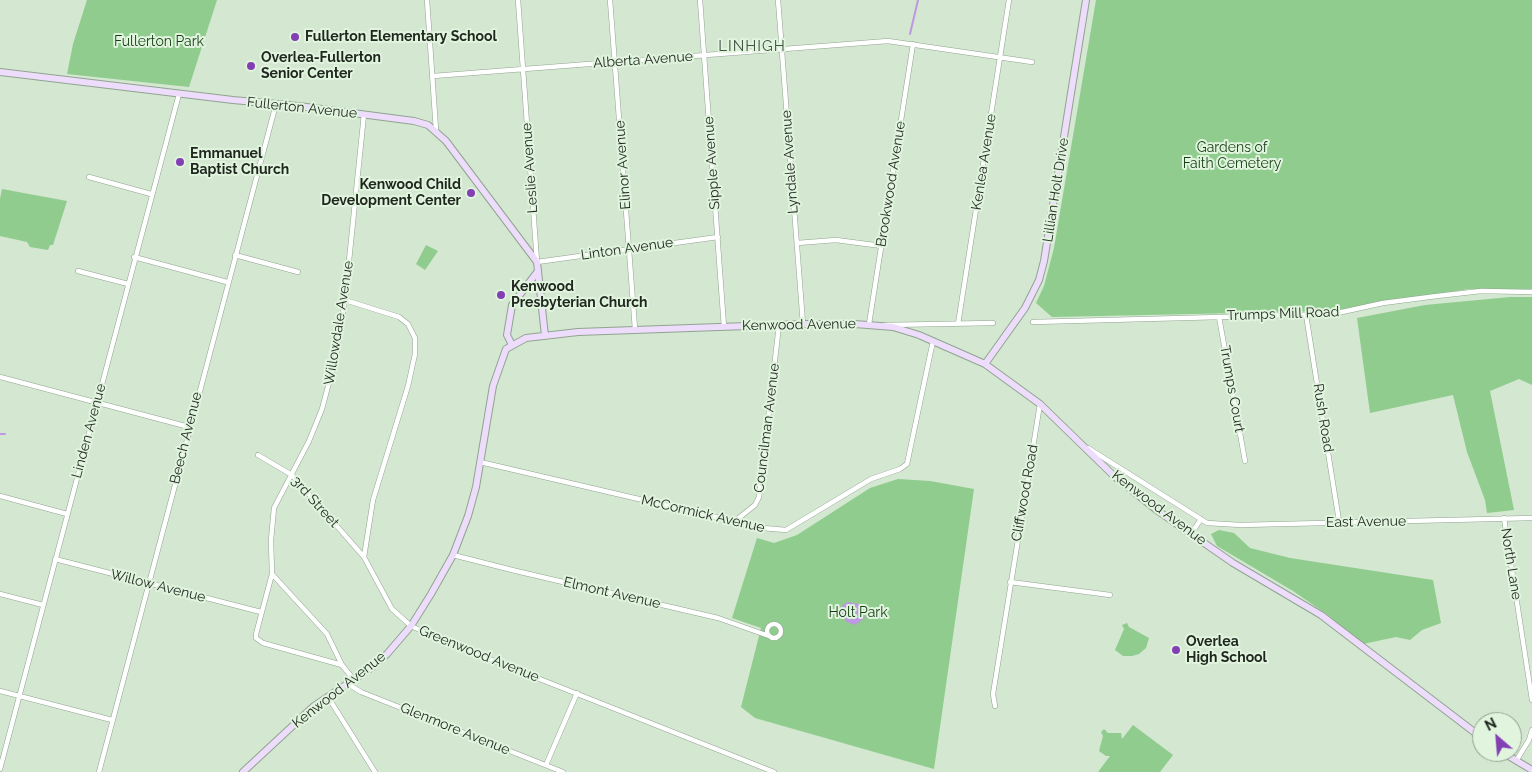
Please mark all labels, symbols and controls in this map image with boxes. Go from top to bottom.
place label: Fullerton Elementary School [305,29,497,45]
marker: Fullerton Elementary School [289,31,301,43]
park label: Fullerton Park [114,34,204,50]
district label: LINHIGH [717,37,787,55]
street label: Alberta Avenue [593,48,693,72]
place label: Overlea-Fullerton Senior Center [261,50,381,82]
marker: Overlea-Fullerton Senior Center [245,60,257,72]
street label: Fullerton Avenue [246,94,358,122]
street label: Lyndale Avenue [778,110,802,214]
street label: Kenlea Avenue [968,113,1000,211]
street label: Sipple Avenue [700,116,724,210]
street label: Elinor Avenue [611,120,635,210]
street label: Brookwood Avenue [873,120,909,248]
street label: Leslie Avenue [518,122,542,214]
street label: Lillian Holt Drive [1039,137,1073,243]
park label: Gardens of Faith Cemetery [1183,140,1281,172]
place label: Emmanuel Baptist Church [190,146,289,178]
marker: Emmanuel Baptist Church [174,156,186,168]
place label: Kenwood Child Development Center [321,177,461,210]
marker: Kenwood Child Development Center [465,187,477,199]
street label: Linton Avenue [580,234,674,264]
street label: Willowdale Avenue [321,260,357,386]
place label: Kenwood Presbyterian Church [511,279,648,312]
marker: Kenwood Presbyterian Church [495,289,507,301]
street label: Trumps Mill Road [1227,304,1339,324]
street label: Kenwood Avenue [742,316,856,334]
street label: Trumps Court [1216,344,1248,434]
street label: Councilman Avenue [751,362,783,494]
street label: Linden Avenue [68,382,110,480]
street label: Rush Road [1309,382,1337,454]
street label: Beech Avenue [166,390,206,486]
street label: Cliffwood Road [1008,443,1042,543]
street label: Kenwood Avenue [1108,467,1210,549]
street label: 3rd Street [288,473,342,531]
street label: McCormick Avenue [640,492,766,536]
street label: East Avenue [1326,513,1406,531]
street label: North Lane [1497,527,1525,601]
street label: Willow Avenue [109,566,207,606]
street label: Elmont Avenue [562,574,662,612]
park label: Holt Park [828,605,888,621]
street label: Greenwood Avenue [416,622,542,686]
place label: Overlea High School [1186,634,1267,666]
marker: Overlea High School [1170,644,1182,656]
street label: Kenwood Avenue [289,648,389,732]
street label: Glenmore Avenue [398,699,512,759]
north arrow [1472,712,1522,762]
text: N [1482,715,1499,734]

